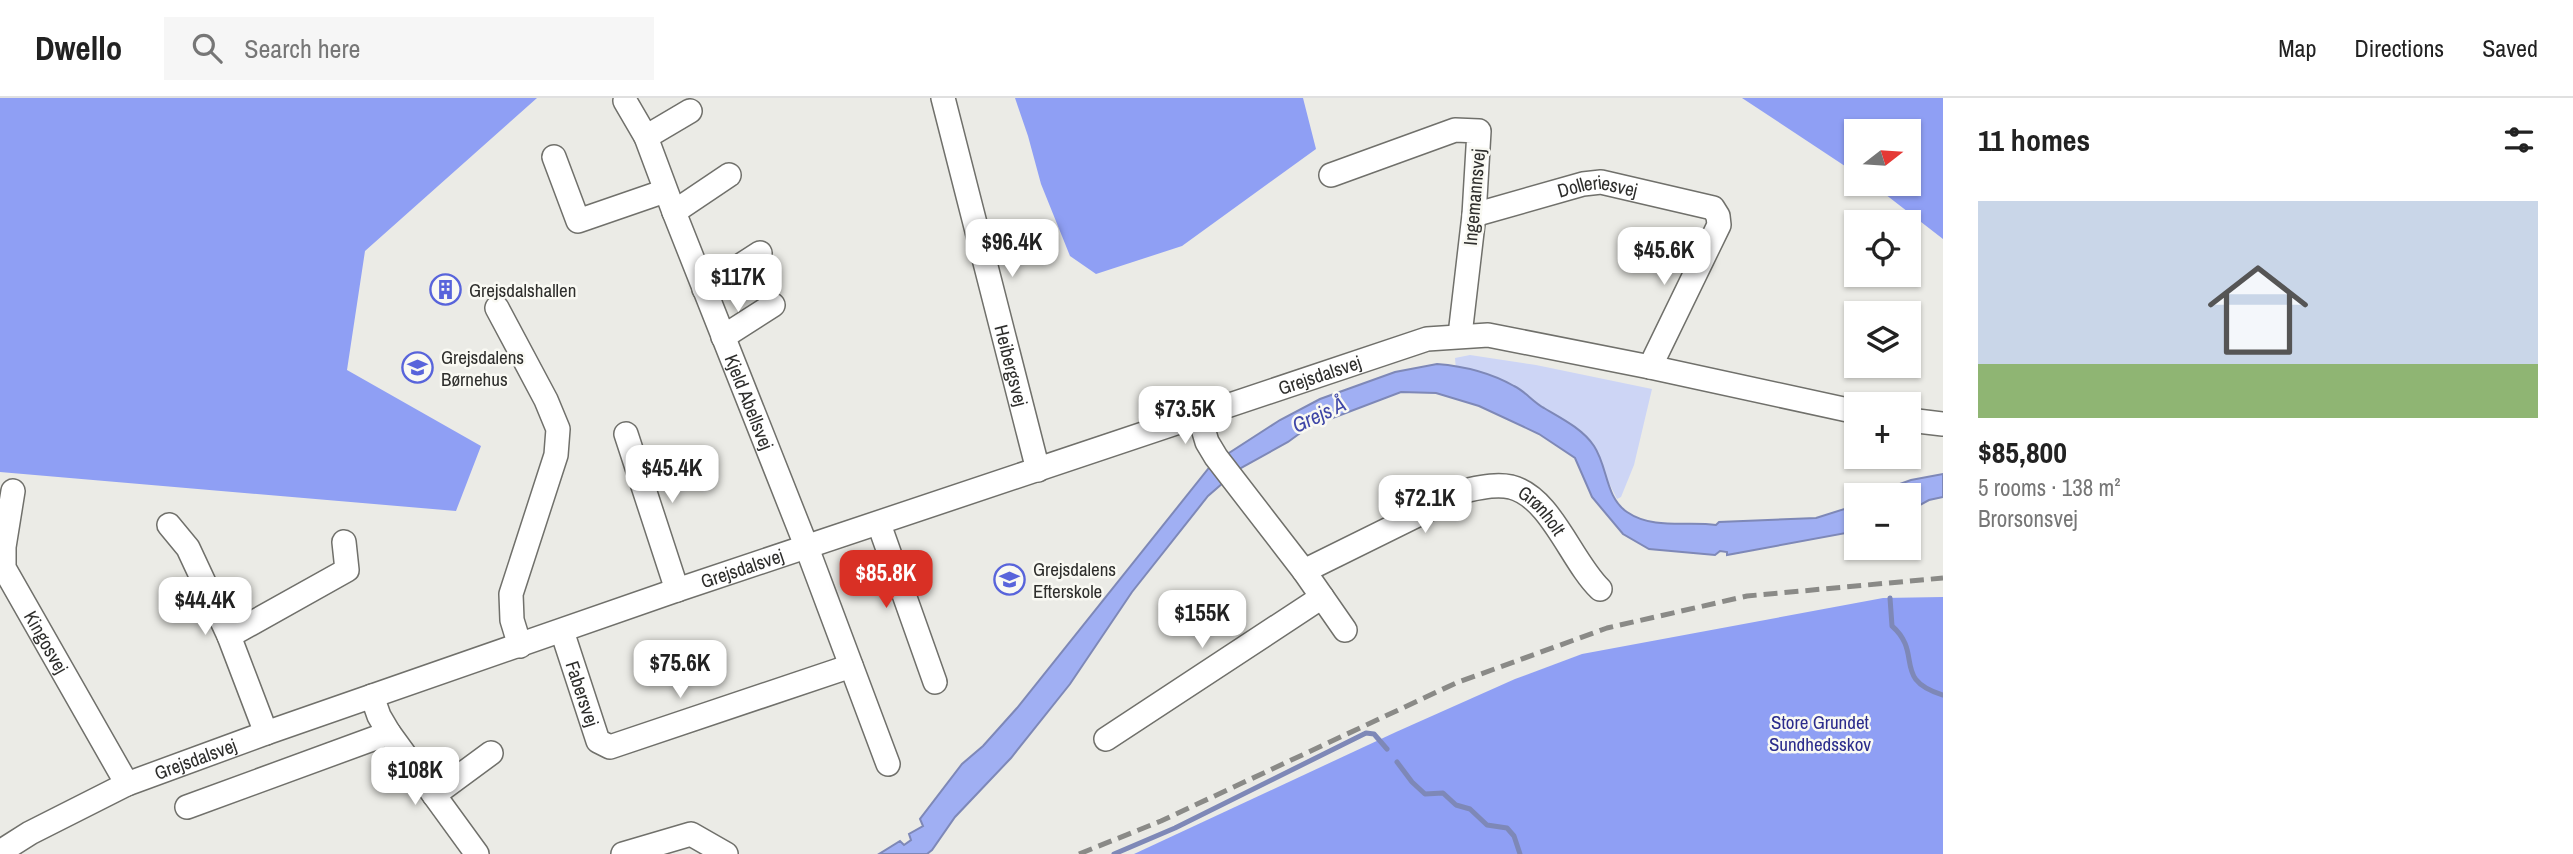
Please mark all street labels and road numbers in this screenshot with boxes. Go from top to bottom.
street label: Ingemannsvej [1457,148,1491,246]
street label: Dolleriesvej [1554,169,1640,204]
street label: Heibergsvej [988,322,1034,409]
street label: Grejsdalsvej [1275,349,1364,401]
street label: Kjeld Abellsvej [719,350,780,453]
street label: Grønholt [1513,479,1572,541]
street label: Grejsdalsvej [697,542,787,594]
street label: Kingosvej [18,606,74,678]
street label: Fabersvej [560,658,605,730]
street label: Grejsdalsvej [151,732,240,786]

